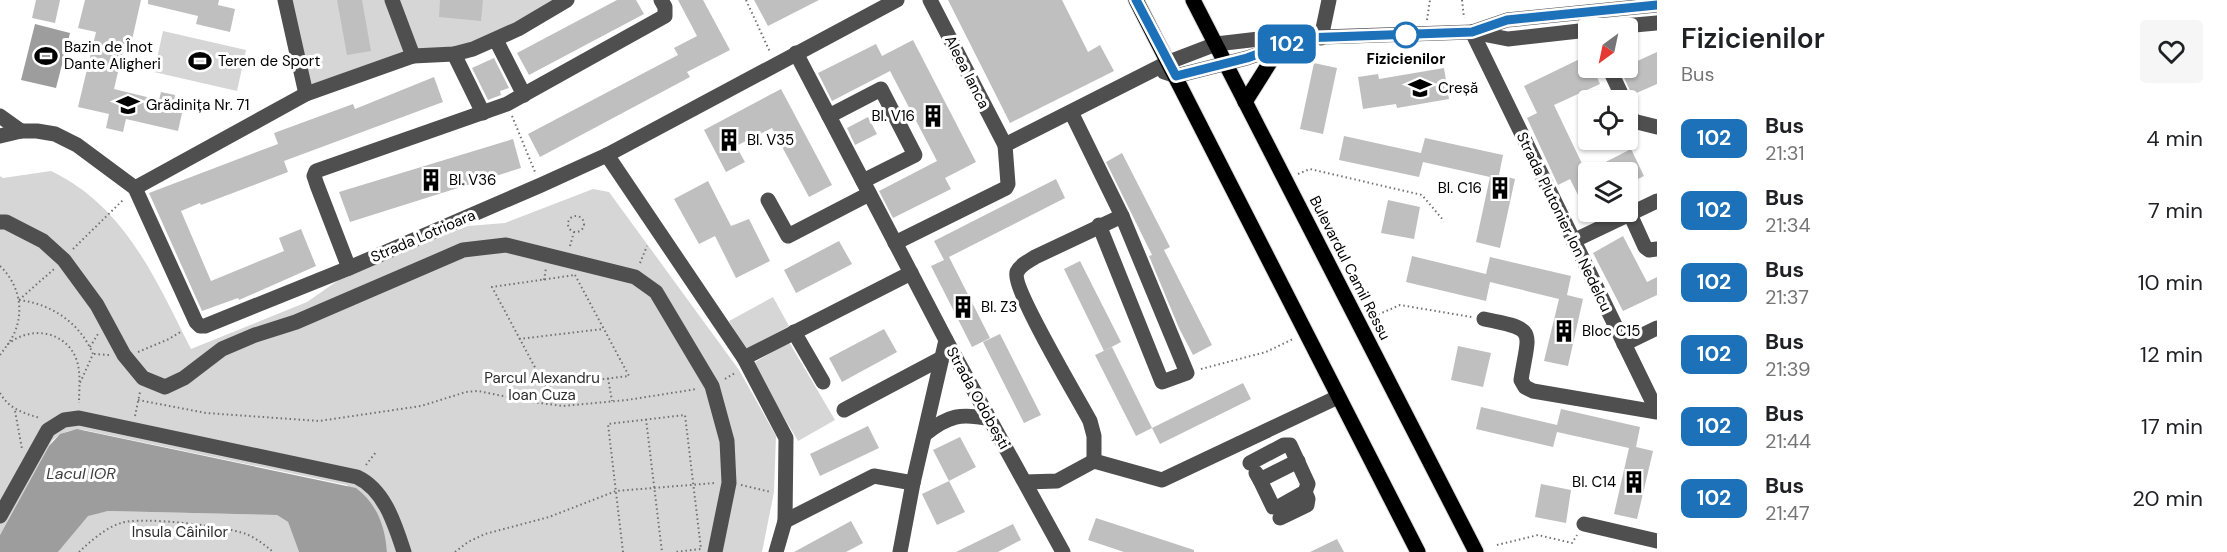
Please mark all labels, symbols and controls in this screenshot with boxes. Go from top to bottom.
north arrow [1578,18,1638,78]
map controls [1578,18,1638,222]
text: Fizicienilor [1681,20,1825,57]
button: heart [2140,20,2203,83]
marker: Fizicienilor [1393,22,1419,48]
line badge: 102 [1252,24,1322,63]
text: 102 [1270,30,1304,58]
street label: Aleea Ianca [940,32,994,112]
place label: Bazin de Înot Dante Aligheri [64,37,161,74]
sports icon: Bazin de Înot Dante Aligheri [33,43,59,69]
sports icon: Teren de Sport [187,48,213,74]
place label: Fizicienilor [1367,49,1445,69]
place label: Teren de Sport [218,51,320,71]
text: Bus [1681,61,1715,87]
school or university icon: Creșă [1407,75,1433,101]
place label: Creșă [1438,78,1478,98]
button: locate [1578,90,1638,150]
school or university icon: Grădinița Nr. 71 [115,92,141,118]
place label: Grădinița Nr. 71 [146,95,249,115]
building icon: Bl. V16 [920,103,946,129]
place label: Bl. V16 [872,106,915,126]
text: Bus [1765,111,1804,140]
text: 102 [1697,124,1731,152]
text: 4 min [2146,124,2203,153]
building icon: Bl. V35 [716,127,742,153]
street label: Strada Plutonier Ion Nedelcu [1512,129,1616,315]
place label: Bl. V35 [747,130,794,150]
text: 21:31 [1765,140,1805,166]
button: layers [1578,162,1638,222]
building icon: Bl. V36 [418,167,444,193]
place label: Bl. V36 [449,170,496,190]
building icon: Bl. C16 [1487,175,1513,201]
place label: Bl. C16 [1438,178,1482,198]
text: Bus [1765,183,1804,212]
street label: Bulevardul Camil Ressu [1305,192,1395,344]
text: 102 [1697,196,1731,224]
text: 7 min [2148,196,2203,225]
street label: Strada Lotrioara [368,205,478,267]
text: 21:34 [1765,212,1811,238]
text: Bus [1765,255,1804,284]
text: 102 [1697,268,1731,296]
text: 10 min [2138,268,2203,297]
text: 21:37 [1765,284,1809,310]
building icon: Bl. Z3 [950,294,976,320]
place label: Bl. Z3 [981,297,1017,317]
building icon: Bloc C15 [1551,318,1577,344]
place label: Bloc C15 [1582,321,1640,341]
text: Bus [1765,327,1804,356]
text: 102 [1697,340,1731,368]
text: 12 min [2140,340,2203,369]
street label: Strada Odobești [942,343,1014,453]
text: 21:39 [1765,356,1811,382]
park label: Parcul Alexandru Ioan Cuza [484,368,600,405]
text: Bus [1765,399,1804,428]
text: 102 [1697,412,1731,440]
text: 17 min [2141,412,2203,441]
text: 21:44 [1765,428,1811,454]
water label: Lacul IOR [46,463,116,484]
building icon: Bl. C14 [1621,469,1647,495]
text: Bus [1765,471,1804,500]
place label: Bl. C14 [1572,472,1616,492]
text: 102 [1697,484,1731,512]
text: 20 min [2132,484,2203,513]
text: 21:47 [1765,500,1810,526]
park label: Insula Câinilor [132,522,229,542]

